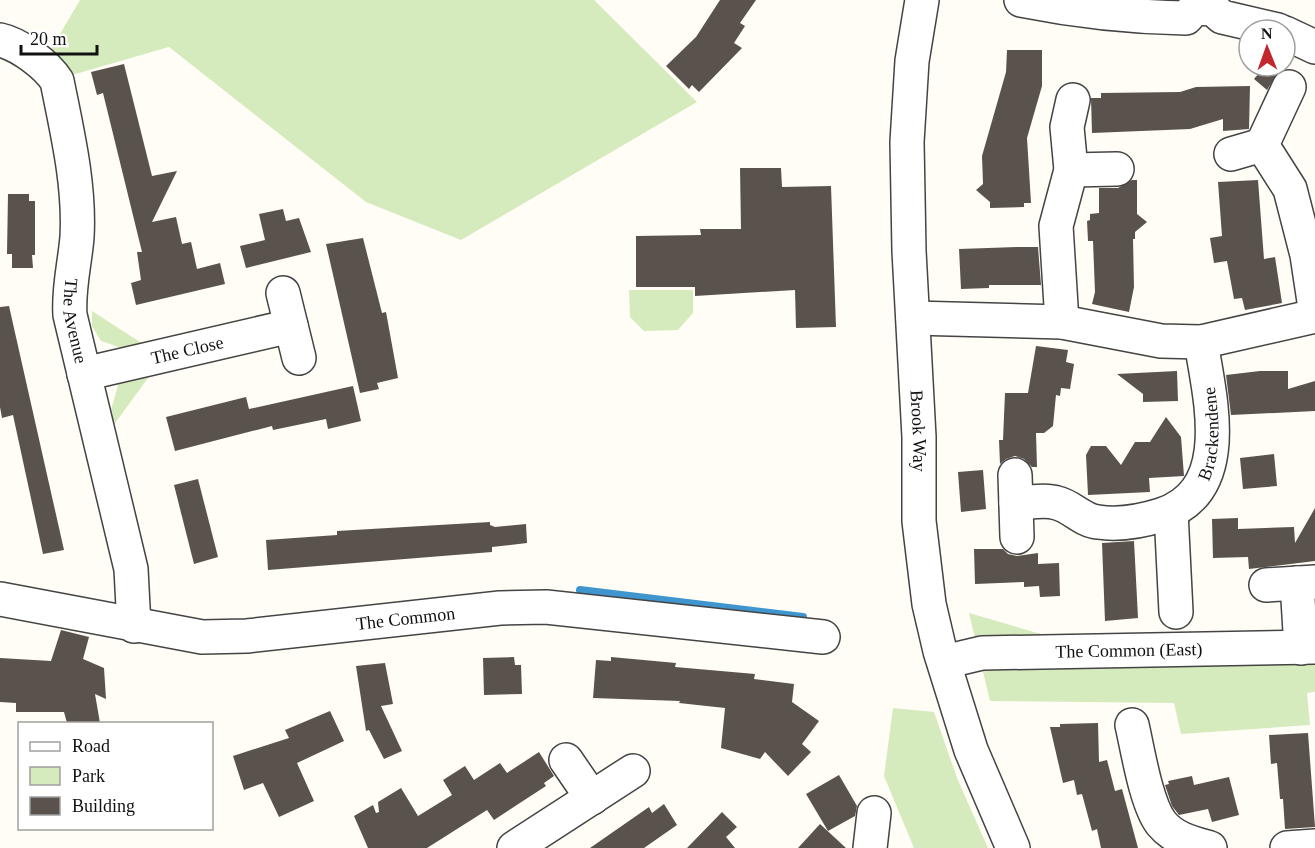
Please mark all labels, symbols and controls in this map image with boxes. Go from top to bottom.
scale bar [21,18,98,56]
north arrow [1237,18,1297,78]
text: N [1261,25,1273,42]
text: 20 m [30,29,67,49]
street label: The Avenue [59,277,91,365]
street label: The Close [149,332,225,368]
street label: Brackendene [1194,386,1222,484]
street label: Brook Way [906,389,929,472]
street label: The Common [355,603,456,634]
street label: The Common (East) [1055,639,1203,662]
legend [18,722,213,830]
text: Road [72,736,110,756]
text: Park [72,766,105,786]
text: Building [72,796,135,816]

